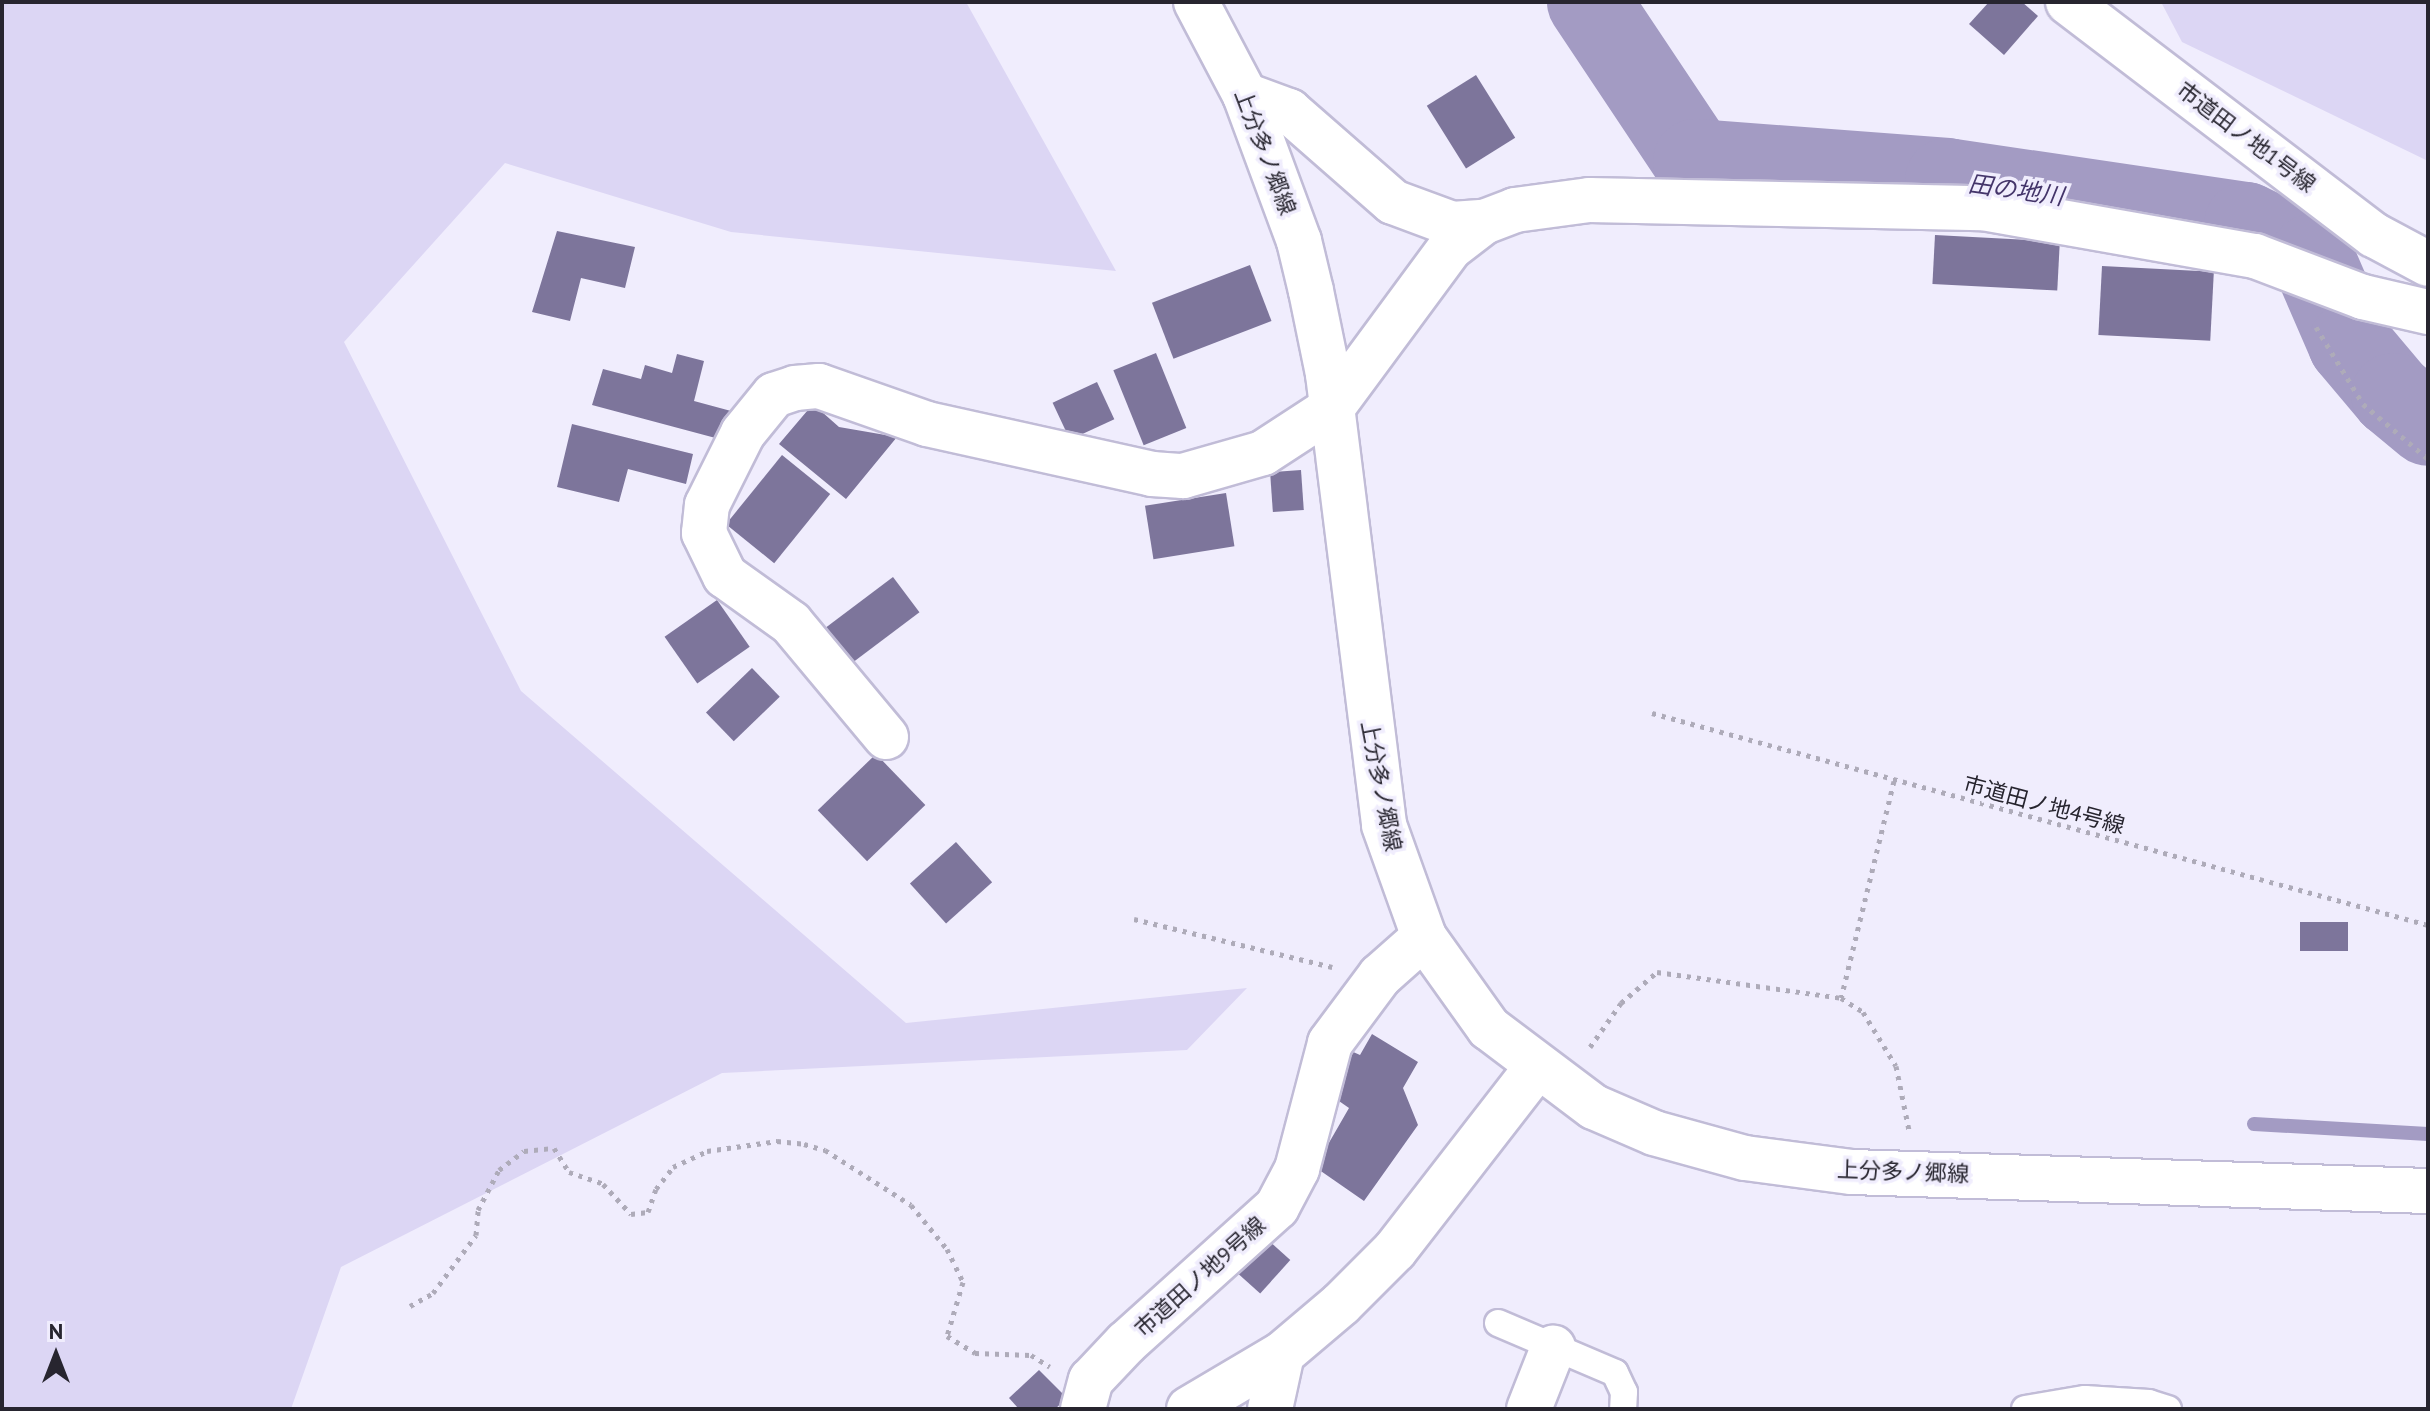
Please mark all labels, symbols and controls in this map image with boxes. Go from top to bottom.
street label: 市道田ノ地1号線 [2172,77,2320,197]
street label: 上分多ノ郷線 [1229,86,1301,218]
water label: 田の地川 [1966,169,2066,211]
street label: 上分多ノ郷線 [1355,719,1407,853]
street label: 市道田ノ地4号線 [1960,771,2128,839]
street label: 上分多ノ郷線 [1837,1157,1969,1187]
street label: 市道田ノ地9号線 [1129,1212,1271,1342]
north arrow [16,1315,96,1395]
text: N [49,1317,63,1345]

